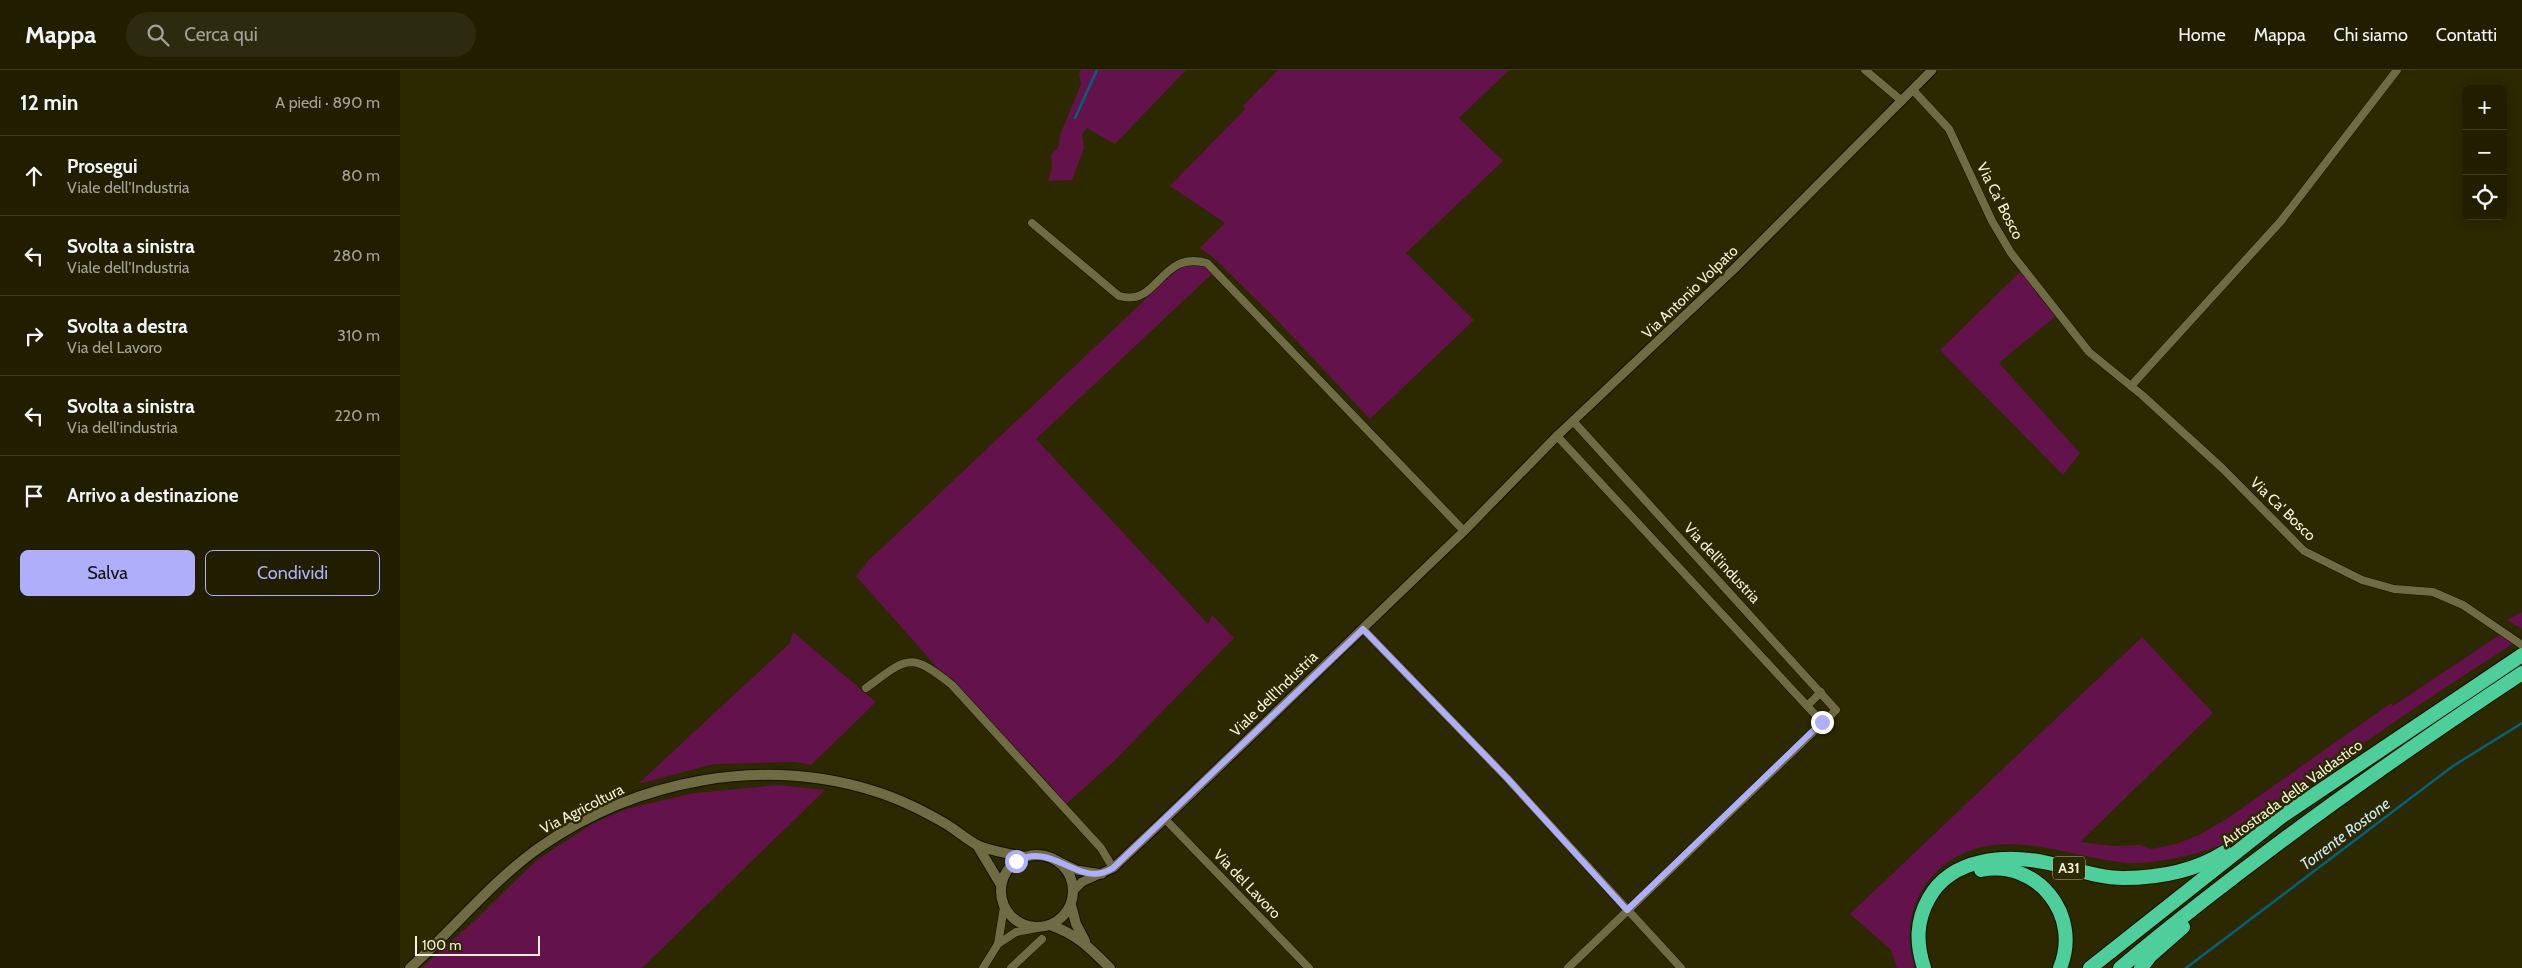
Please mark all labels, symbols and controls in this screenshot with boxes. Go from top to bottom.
search box [126,12,476,57]
text: Mappa [25,20,96,49]
icon: search [144,21,172,49]
text: Cerca qui [184,23,258,46]
text: Home [2178,24,2226,46]
text: Mappa [2254,24,2306,46]
text: Chi siamo [2334,24,2408,46]
text: Contatti [2436,24,2497,46]
map controls [2462,85,2507,220]
button: + [2462,85,2507,130]
text: 12 min [20,90,78,115]
text: A piedi · 890 m [275,93,380,112]
button: − [2462,130,2507,175]
text: Prosegui [67,155,138,178]
street label: Via Ca' Bosco [1973,159,2027,243]
icon: ahead [20,162,48,190]
text: 80 m [342,166,380,185]
button: locate [2462,175,2507,220]
text: Viale dell'Industria [67,178,190,197]
text: Svolta a sinistra [67,235,195,258]
icon: left [20,242,48,270]
street label: Via Antonio Volpato [1638,242,1742,342]
text: 280 m [333,246,380,265]
text: Viale dell'Industria [67,258,190,277]
text: Svolta a destra [67,315,188,338]
icon: right [20,322,48,350]
text: 310 m [337,326,380,345]
text: Via del Lavoro [67,338,162,357]
text: Svolta a sinistra [67,395,195,418]
icon: left [20,402,48,430]
text: 220 m [334,406,380,425]
text: Via dell'industria [67,418,178,437]
street label: Via Ca' Bosco [2247,473,2319,545]
icon: arrive [20,482,48,510]
text: Arrivo a destinazione [67,484,238,507]
street label: Via dell'industria [1680,519,1764,608]
button: Salva [20,550,195,596]
button: Condividi [205,550,380,596]
street label: Viale dell'Industria [1226,647,1322,740]
route end [1811,711,1834,734]
street label: Autostrada della Valdastico [2218,736,2366,850]
street label: Via Agricoltura [537,780,627,838]
water label: Torrente Rostone [2296,794,2394,874]
street label: Via del Lavoro [1210,846,1284,922]
route start [1005,850,1028,873]
road number: A31 [2053,856,2085,880]
scale bar [415,933,540,956]
text: 100 m [422,936,462,954]

